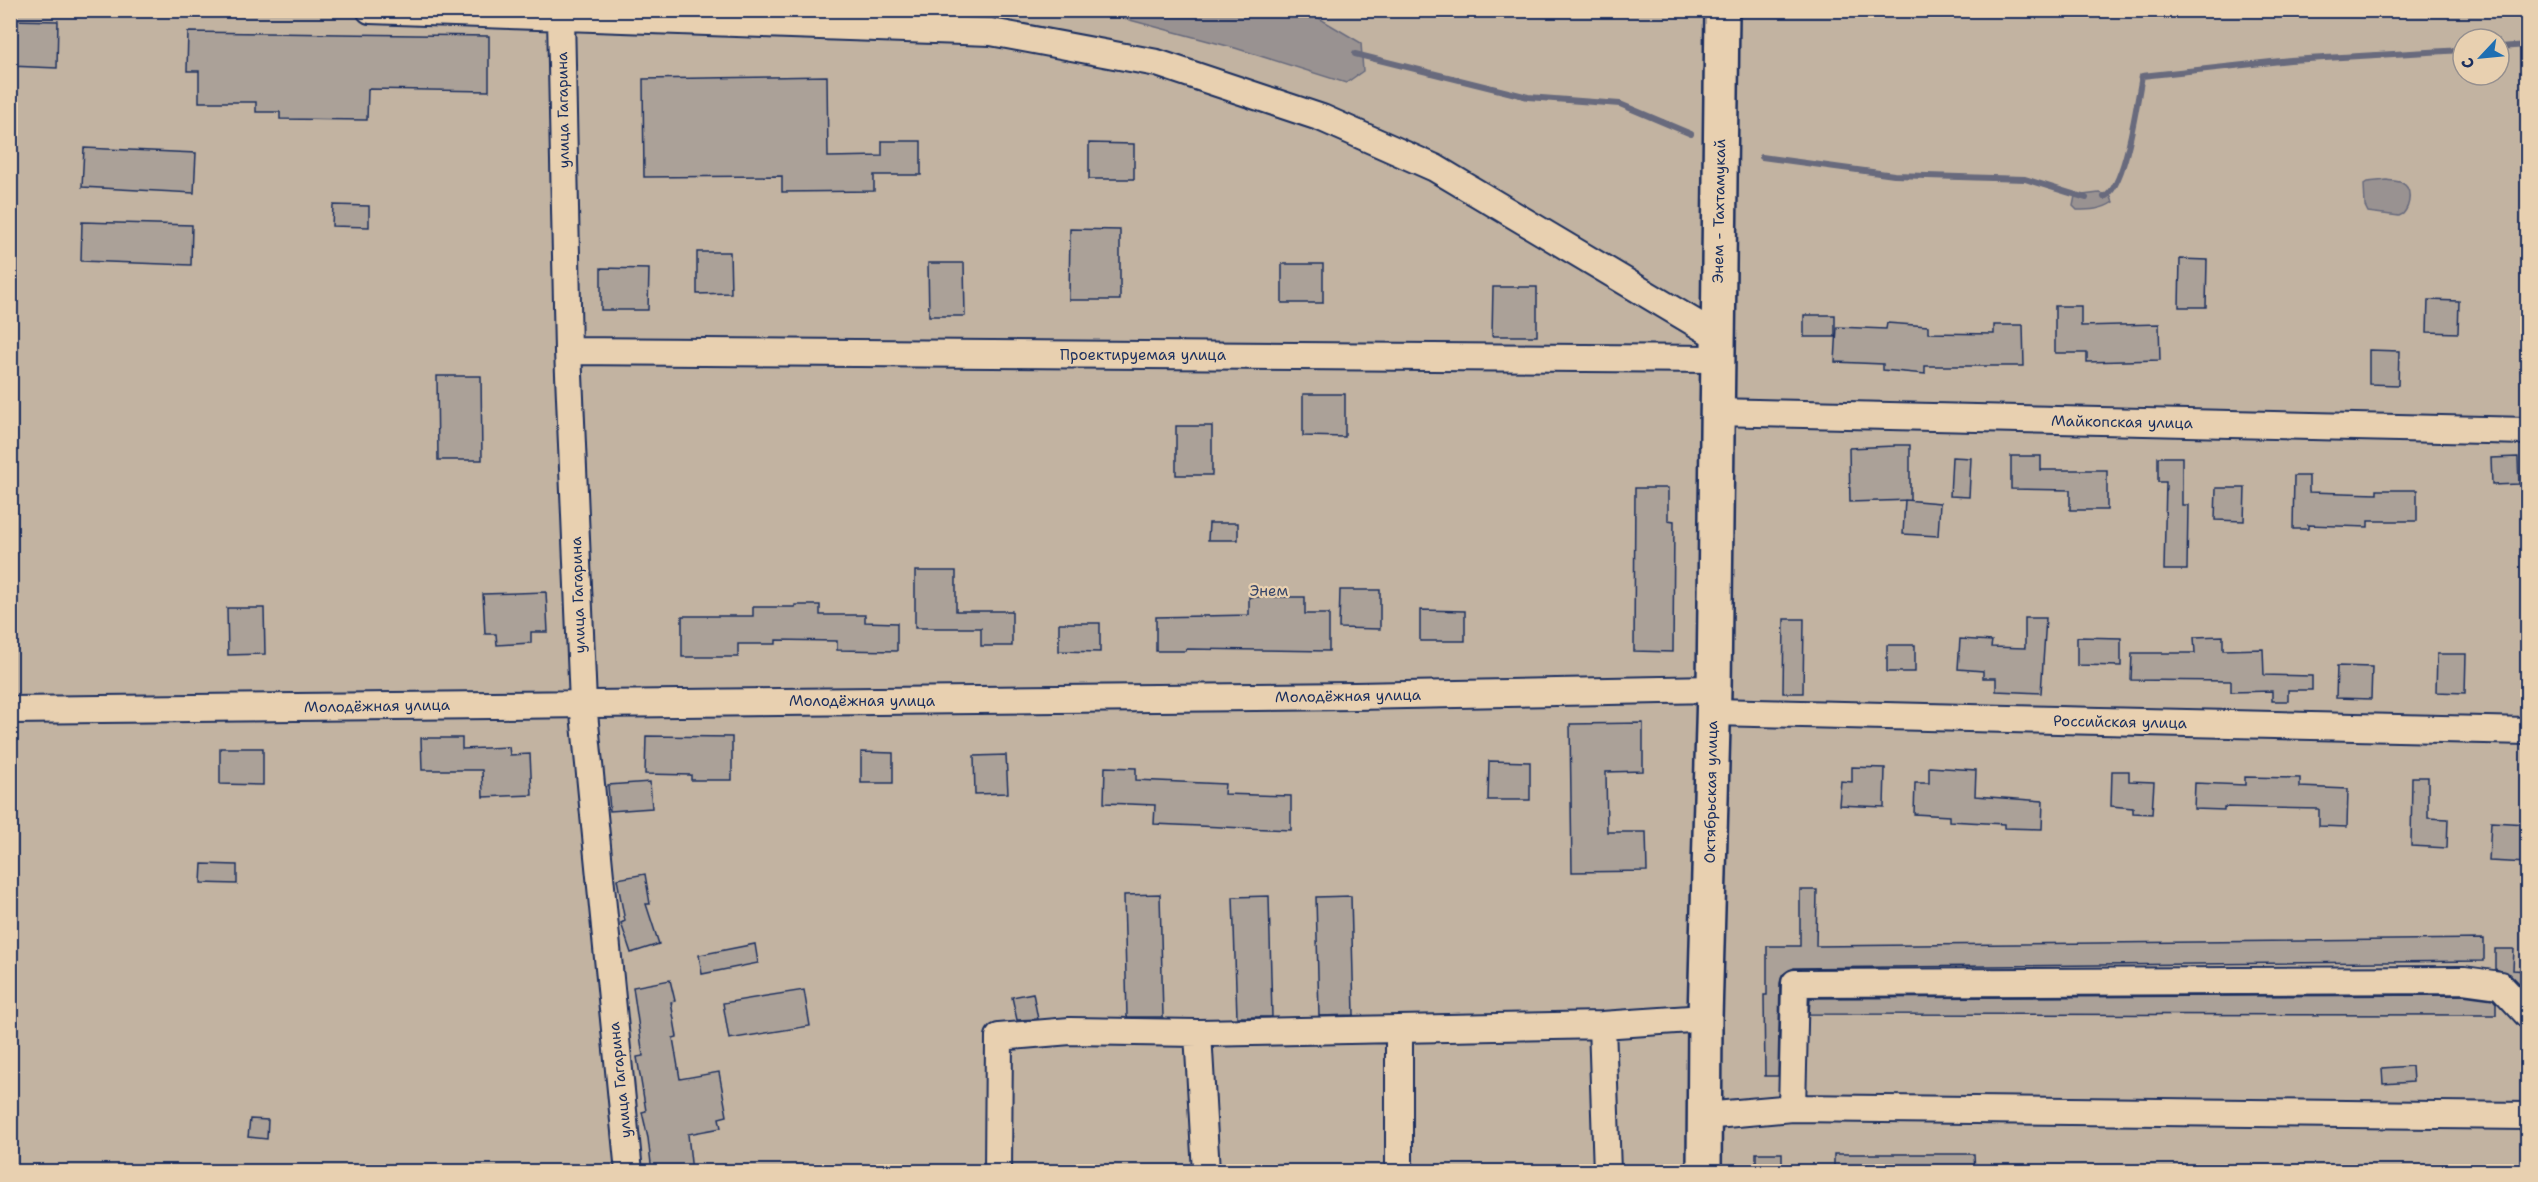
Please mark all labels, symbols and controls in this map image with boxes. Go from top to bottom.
north arrow [2451,27,2511,87]
street label: улица Гагарина [552,51,574,169]
text: С [2456,54,2480,72]
street label: Энем - Тахтамукай [1708,138,1730,283]
street label: Проектируемая улица [1060,345,1227,365]
street label: Майкопская улица [2051,411,2194,433]
street label: улица Гагарина [566,536,590,654]
park label: Энем [1250,581,1289,601]
street label: Молодёжная улица [1275,685,1422,707]
street label: Молодёжная улица [789,691,936,711]
street label: Молодёжная улица [304,695,451,717]
street label: Российская улица [2053,711,2188,733]
street label: Октябрьская улица [1700,720,1722,864]
street label: улица Гагарина [604,1020,636,1139]

